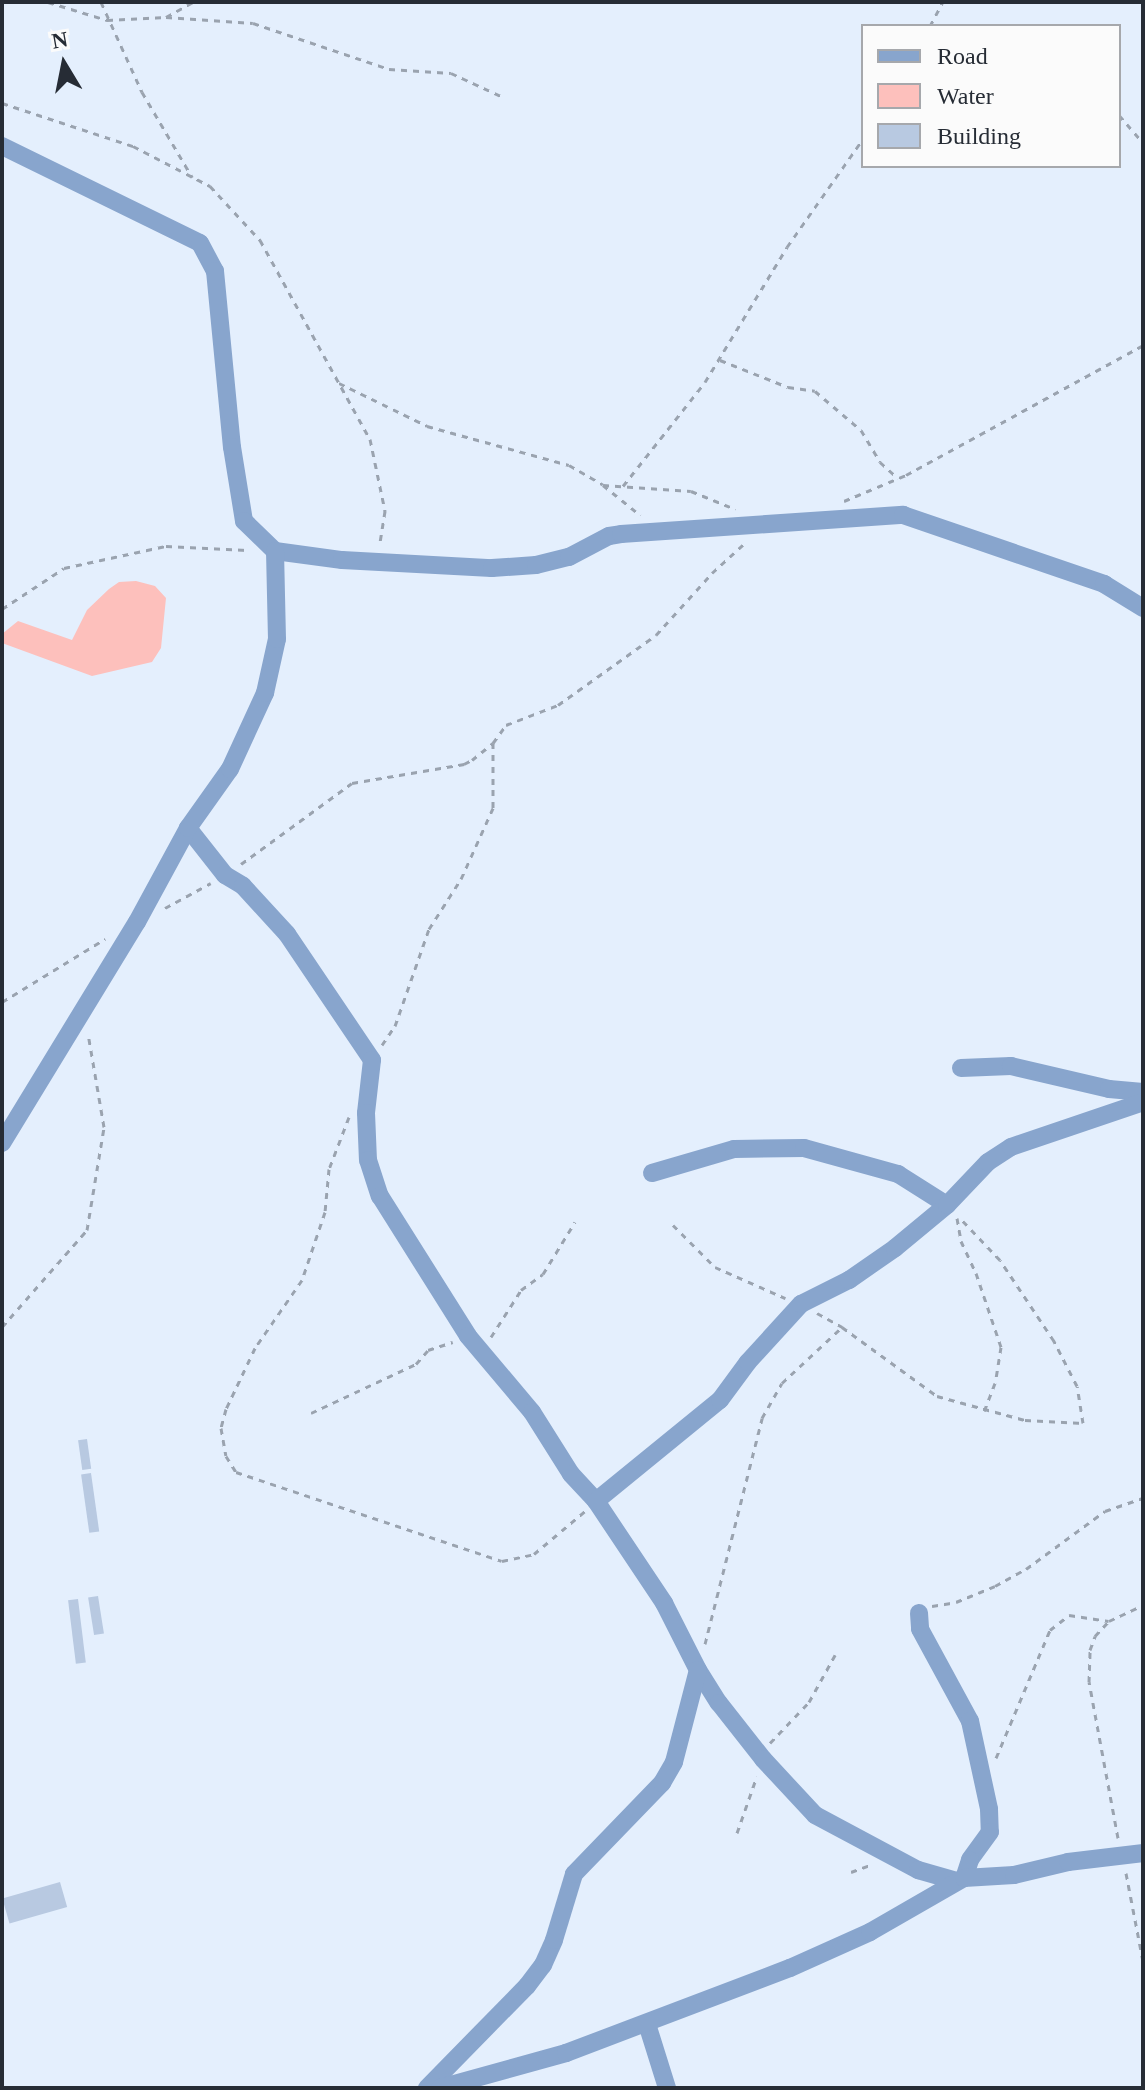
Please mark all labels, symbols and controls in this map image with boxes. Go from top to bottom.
north arrow [24,24,104,104]
legend [861,24,1121,168]
text: N [50,26,70,54]
text: Road [937,43,988,69]
text: Water [937,83,994,109]
text: Building [937,123,1021,149]

